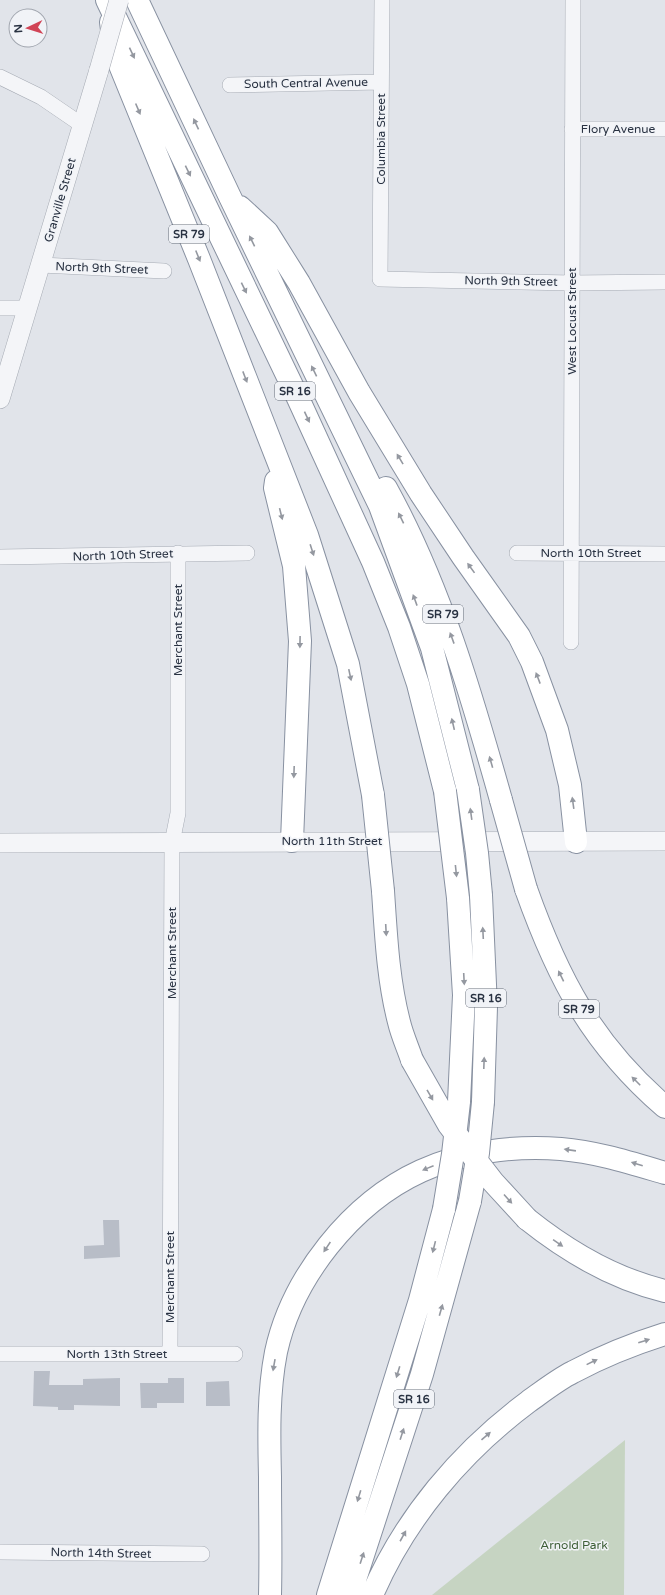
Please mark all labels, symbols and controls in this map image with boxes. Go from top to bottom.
north arrow [8,8,48,48]
text: N [12,24,25,34]
one-way arrow [129,48,135,59]
street label: South Central Avenue [244,75,368,91]
street label: Columbia Street [374,93,388,185]
one-way arrow [135,104,141,115]
one-way arrow [193,118,199,130]
street label: Flory Avenue [581,122,656,136]
street label: Granville Street [41,156,79,244]
one-way arrow [185,165,191,176]
road number: SR 79 [169,225,209,243]
one-way arrow [249,235,255,247]
one-way arrow [195,250,201,262]
street label: North 9th Street [55,259,149,277]
street label: West Locust Street [565,267,579,375]
street label: North 9th Street [464,273,558,289]
one-way arrow [241,282,247,293]
one-way arrow [311,365,317,376]
one-way arrow [243,371,249,383]
road number: SR 16 [275,382,315,400]
one-way arrow [304,412,310,423]
one-way arrow [396,453,403,465]
one-way arrow [279,507,285,520]
one-way arrow [398,513,404,524]
one-way arrow [309,545,315,557]
street label: North 10th Street [72,546,174,564]
street label: North 10th Street [541,546,642,560]
one-way arrow [466,562,475,573]
street label: Merchant Street [171,583,185,676]
one-way arrow [412,594,418,606]
road number: SR 79 [423,605,463,623]
one-way arrow [448,632,454,644]
one-way arrow [296,636,303,648]
one-way arrow [348,668,354,681]
one-way arrow [535,671,541,683]
one-way arrow [449,718,455,731]
one-way arrow [488,756,494,768]
one-way arrow [291,766,297,779]
one-way arrow [570,797,576,809]
one-way arrow [468,808,474,820]
street label: North 11th Street [282,834,383,848]
one-way arrow [452,865,459,877]
street label: Merchant Street [165,906,179,999]
one-way arrow [382,924,389,936]
one-way arrow [479,927,486,939]
one-way arrow [558,970,564,981]
one-way arrow [460,973,467,985]
road number: SR 16 [466,989,506,1007]
road number: SR 79 [559,1000,599,1018]
one-way arrow [481,1056,487,1069]
one-way arrow [631,1076,641,1086]
one-way arrow [427,1089,434,1101]
one-way arrow [563,1147,576,1153]
one-way arrow [630,1161,642,1167]
one-way arrow [423,1165,434,1171]
one-way arrow [503,1194,512,1203]
street label: Merchant Street [163,1230,177,1323]
one-way arrow [553,1239,563,1247]
one-way arrow [431,1241,437,1253]
one-way arrow [323,1242,331,1252]
one-way arrow [438,1304,444,1316]
one-way arrow [638,1338,650,1344]
street label: North 13th Street [67,1347,168,1361]
one-way arrow [271,1358,277,1371]
one-way arrow [587,1359,598,1365]
one-way arrow [395,1366,401,1378]
road number: SR 16 [394,1390,434,1408]
one-way arrow [399,1428,405,1440]
one-way arrow [481,1432,491,1441]
one-way arrow [356,1490,362,1502]
one-way arrow [400,1530,407,1542]
park label: Arnold Park [540,1538,608,1552]
street label: North 14th Street [51,1545,152,1561]
one-way arrow [359,1552,365,1564]

